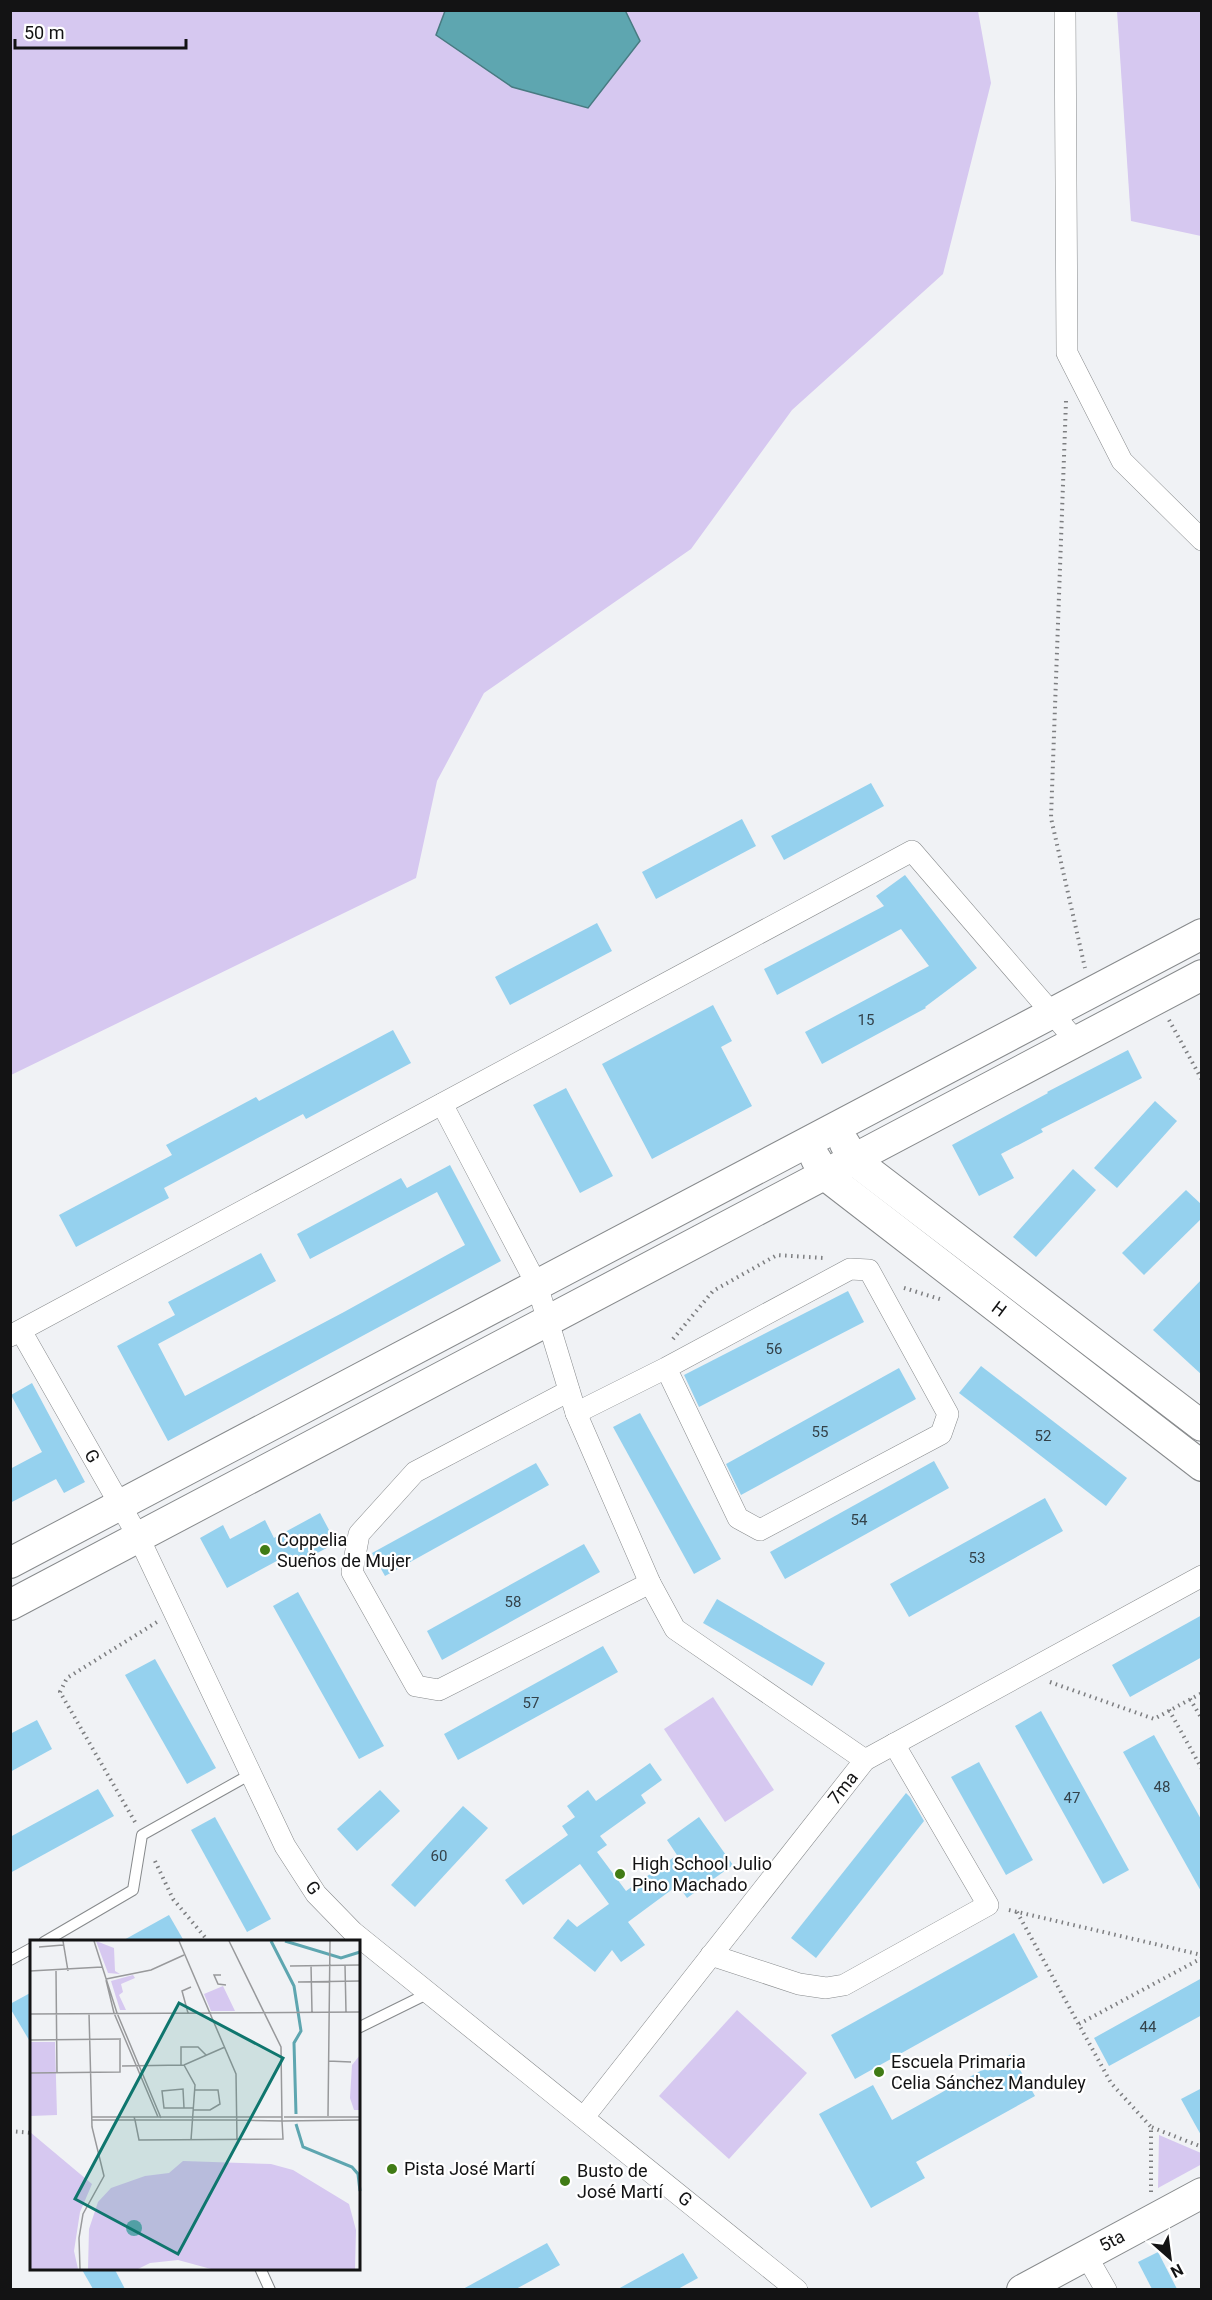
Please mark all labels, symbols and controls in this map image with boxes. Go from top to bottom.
scale bar [15,12,186,50]
text: 50 m [24,22,64,43]
house number: 15 [858,1011,874,1029]
street label: H [988,1296,1011,1321]
house number: 56 [766,1340,782,1358]
house number: 55 [812,1423,828,1441]
house number: 52 [1035,1427,1051,1445]
street label: G [80,1445,105,1466]
house number: 54 [851,1511,868,1529]
place label: Coppelia Sueños de Mujer [277,1529,411,1571]
marker: Coppelia Sueños de Mujer [258,1543,272,1557]
house number: 53 [969,1549,985,1567]
house number: 58 [505,1593,521,1611]
house number: 57 [523,1694,539,1712]
street label: 7ma [823,1767,862,1808]
house number: 48 [1154,1778,1170,1796]
house number: 47 [1064,1789,1080,1807]
house number: 60 [431,1847,447,1865]
place label: High School Julio Pino Machado [632,1853,772,1895]
marker: High School Julio Pino Machado [613,1867,627,1881]
street label: G [301,1877,326,1899]
inset map [30,1940,360,2270]
house number: 44 [1140,2018,1157,2036]
place label: Escuela Primaria Celia Sánchez Manduley [891,2051,1086,2093]
marker: Escuela Primaria Celia Sánchez Manduley [872,2065,886,2079]
place label: Pista José Martí [404,2158,536,2179]
place label: Busto de José Martí [577,2160,663,2202]
marker: Pista José Martí [385,2162,399,2176]
marker: Busto de José Martí [558,2174,572,2188]
street label: G [674,2187,697,2211]
street label: 5ta [1095,2225,1128,2256]
north arrow [1140,2228,1200,2288]
text: N [1167,2260,1186,2282]

